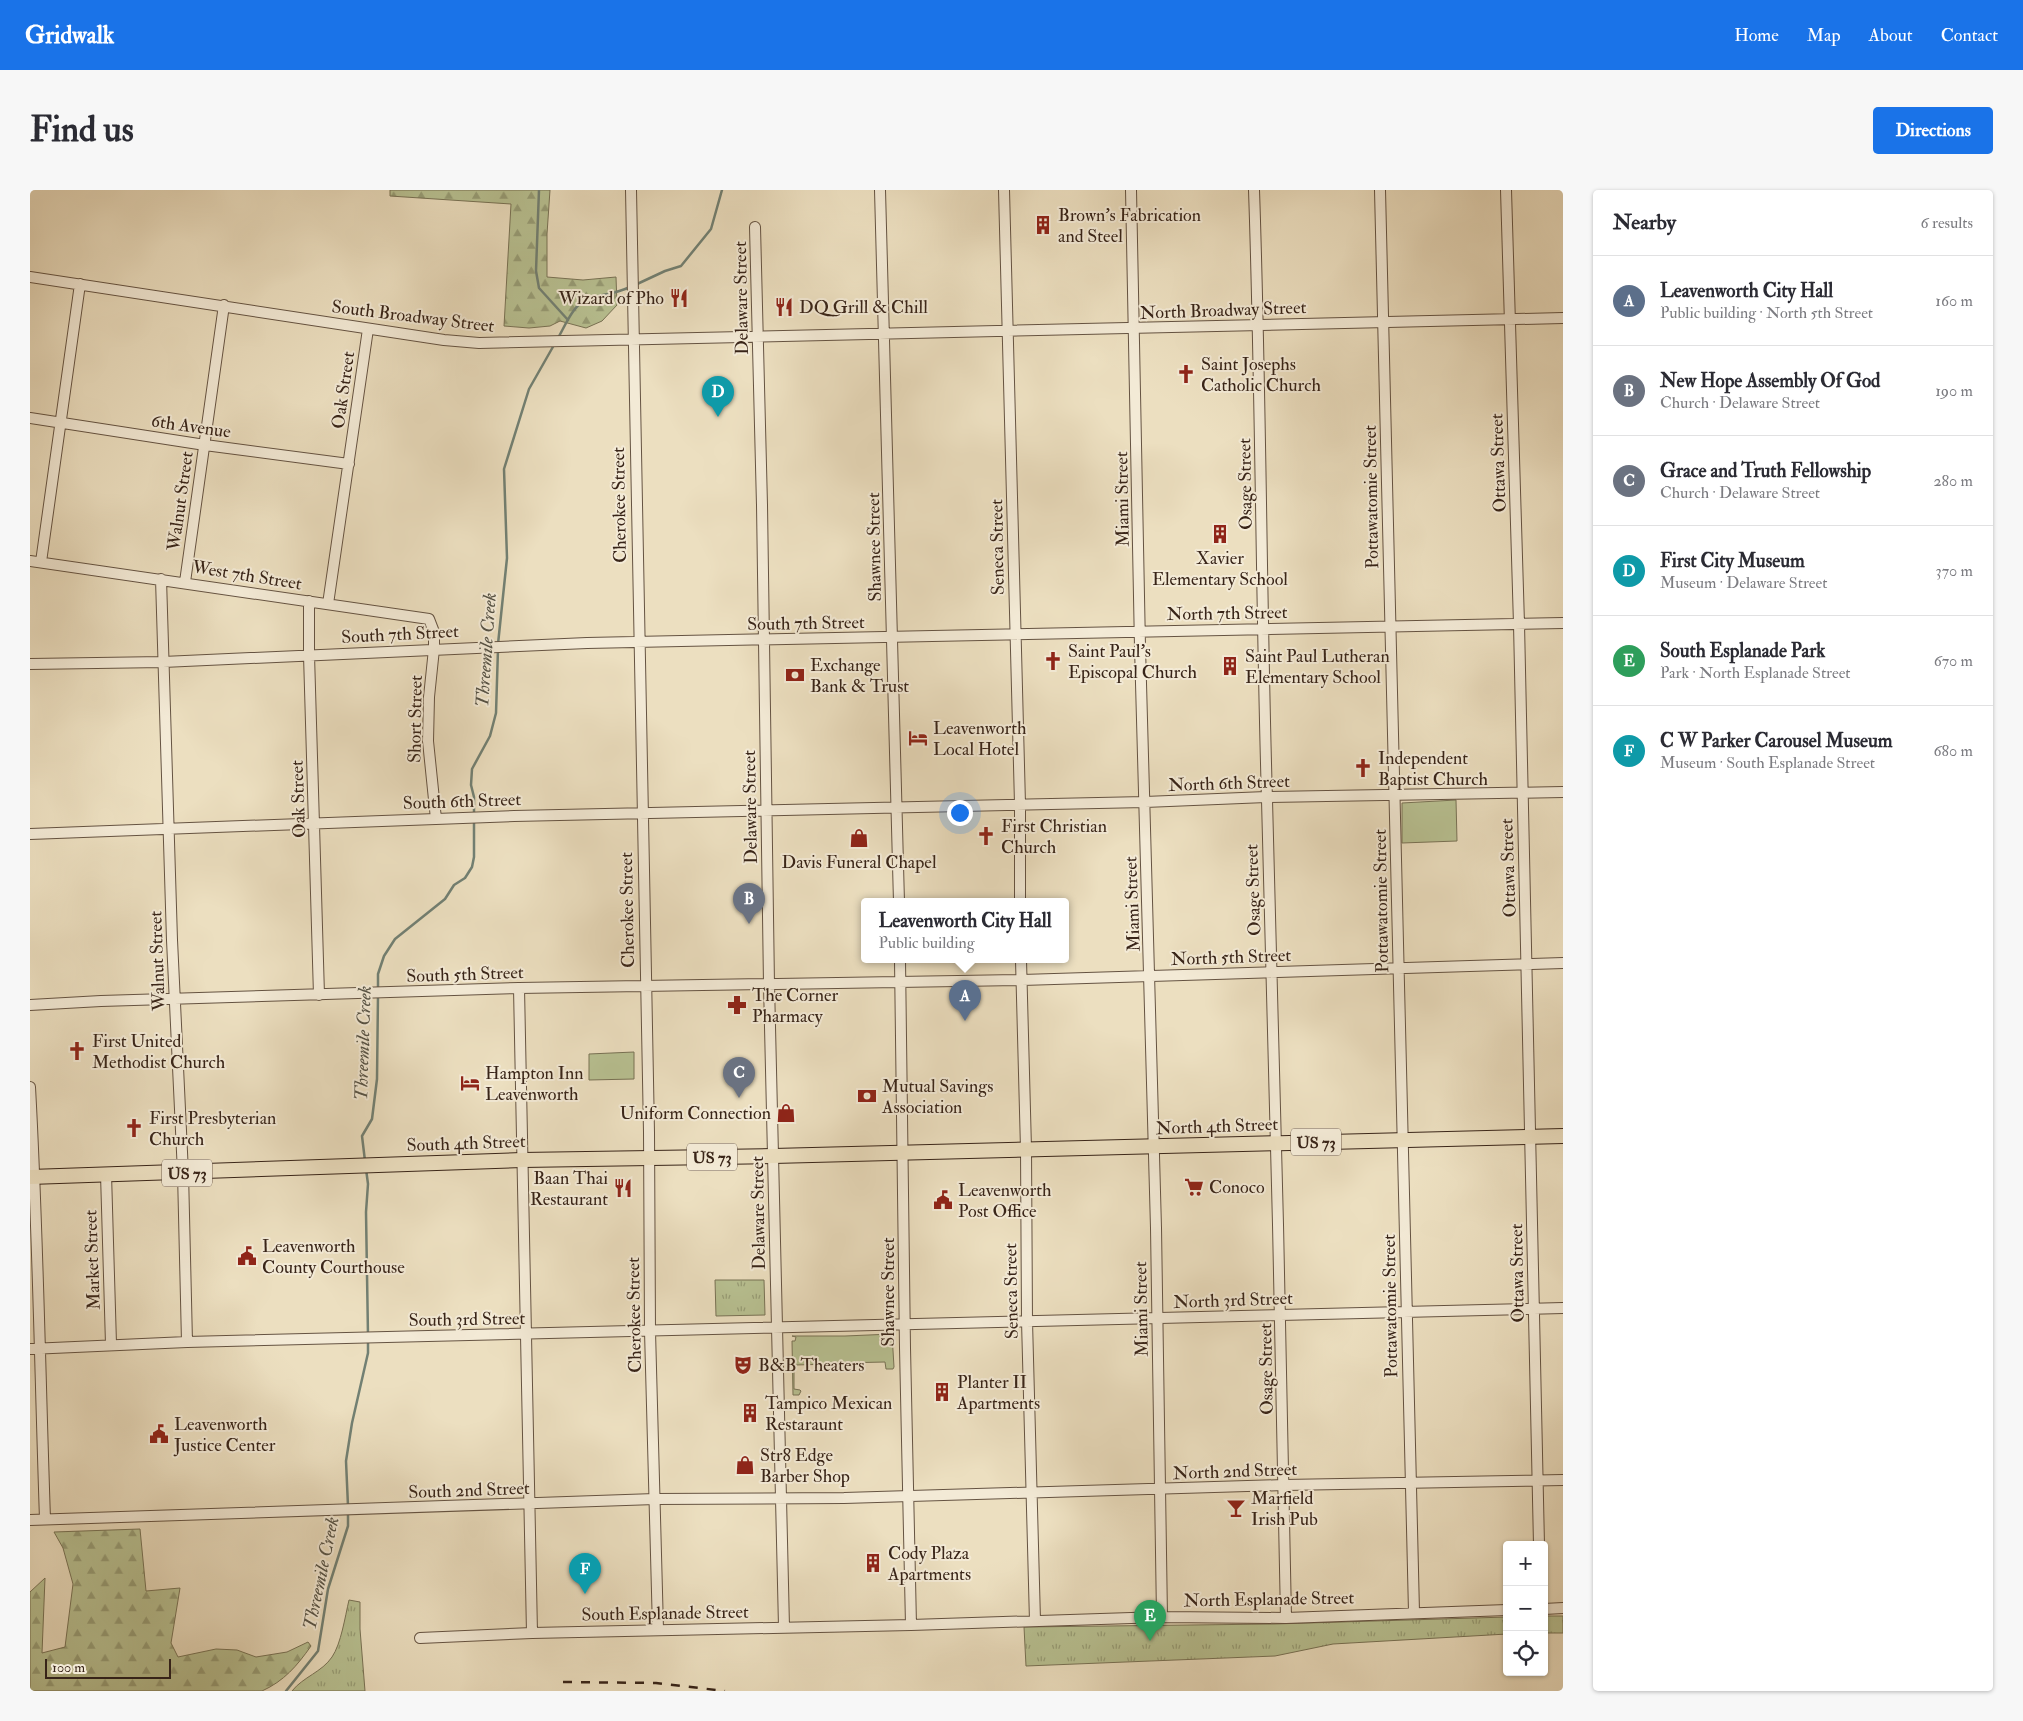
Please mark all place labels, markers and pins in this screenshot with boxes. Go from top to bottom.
place label: Brown's Fabrication and Steel [1058,204,1201,248]
building icon: Brown's Fabrication and Steel [1032,214,1054,236]
place label: Wizard of Pho [558,287,664,310]
restaurant icon: Wizard of Pho [668,287,690,309]
restaurant icon: DQ Grill & Chill [773,296,795,318]
place label: DQ Grill & Chill [799,296,928,319]
place label: Saint Josephs Catholic Church [1201,353,1321,397]
church icon: Saint Josephs Catholic Church [1175,363,1197,385]
pin: D [702,376,734,417]
building icon: Xavier Elementary School [1209,523,1231,545]
place label: Xavier Elementary School [1152,547,1288,591]
place label: Saint Paul's Episcopal Church [1068,640,1197,684]
place label: Saint Paul Lutheran Elementary School [1245,645,1390,689]
church icon: Saint Paul's Episcopal Church [1042,650,1064,672]
place label: Exchange Bank & Trust [810,654,909,698]
building icon: Saint Paul Lutheran Elementary School [1219,655,1241,677]
bank icon: Exchange Bank & Trust [784,664,806,686]
place label: Leavenworth Local Hotel [933,717,1027,761]
hotel icon: Leavenworth Local Hotel [907,727,929,749]
place label: Independent Baptist Church [1378,747,1488,791]
church icon: Independent Baptist Church [1352,757,1374,779]
place label: First Christian Church [1001,815,1107,859]
church icon: First Christian Church [975,825,997,847]
shop icon: Davis Funeral Chapel [848,827,870,849]
place label: Davis Funeral Chapel [781,851,937,874]
pin: B [733,883,765,924]
pin: A [949,980,981,1021]
place label: The Corner Pharmacy [752,984,838,1028]
pharmacy icon: The Corner Pharmacy [726,994,748,1016]
place label: First United Methodist Church [92,1030,226,1074]
church icon: First United Methodist Church [66,1040,88,1062]
pin: C [723,1057,755,1098]
place label: Hampton Inn Leavenworth [485,1062,584,1106]
hotel icon: Hampton Inn Leavenworth [459,1072,481,1094]
place label: Mutual Savings Association [881,1075,993,1119]
bank icon: Mutual Savings Association [856,1085,878,1107]
place label: Uniform Connection [620,1102,771,1125]
shop icon: Uniform Connection [775,1102,797,1124]
place label: First Presbyterian Church [149,1107,276,1151]
church icon: First Presbyterian Church [123,1117,145,1139]
place label: Baan Thai Restaurant [530,1167,608,1211]
supermarket icon: Conoco [1183,1176,1205,1198]
place label: Conoco [1209,1176,1265,1199]
restaurant icon: Baan Thai Restaurant [612,1177,634,1199]
place label: Leavenworth Post Office [958,1179,1052,1223]
public building icon: Leavenworth Post Office [932,1189,954,1211]
place label: Leavenworth County Courthouse [262,1235,405,1279]
public building icon: Leavenworth County Courthouse [236,1245,258,1267]
theatre icon: B&B Theaters [732,1354,754,1376]
place label: B&B Theaters [758,1354,864,1377]
place label: Planter II Apartments [956,1371,1040,1415]
building icon: Planter II Apartments [931,1381,953,1403]
place label: Tampico Mexican Restaraunt [765,1392,892,1436]
building icon: Tampico Mexican Restaraunt [739,1402,761,1424]
place label: Leavenworth Justice Center [173,1413,276,1457]
public building icon: Leavenworth Justice Center [148,1423,170,1445]
place label: Str8 Edge Barber Shop [760,1444,850,1488]
shop icon: Str8 Edge Barber Shop [734,1454,756,1476]
place label: Marfield Irish Pub [1251,1487,1318,1531]
bar icon: Marfield Irish Pub [1225,1497,1247,1519]
place label: Cody Plaza Apartments [887,1542,971,1586]
building icon: Cody Plaza Apartments [862,1552,884,1574]
pin: F [569,1553,601,1594]
pin: E [1134,1600,1166,1641]

